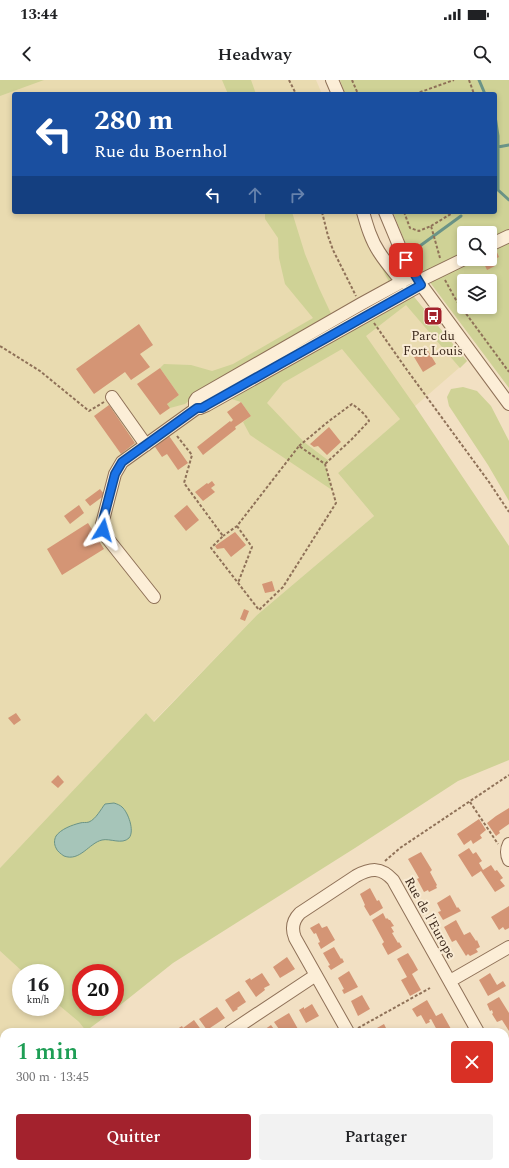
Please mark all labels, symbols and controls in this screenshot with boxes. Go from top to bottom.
text: 13:44 [20,3,58,26]
text: Headway [217,41,292,68]
icon: back [16,43,38,65]
icon: search [471,43,493,65]
text: 280 m [94,99,173,142]
icon: left [28,108,80,160]
text: Rue du Boernhol [94,138,228,165]
icon: left [202,184,224,206]
icon: ahead [244,184,266,206]
icon: right [286,184,308,206]
map controls [457,226,497,314]
button: search [457,226,497,266]
pin [389,243,423,277]
icon: arrive [395,249,417,271]
button: layers [457,274,497,314]
bus stop icon: Parc du Fort Louis [422,305,444,327]
place label: Parc du Fort Louis [403,326,463,361]
position arrow [82,509,124,551]
street label: Rue de l'Europe [399,873,461,963]
speed limit sign: 20 [72,964,124,1016]
text: 16 [27,970,49,1000]
text: km/h [27,992,49,1008]
text: 1 min [16,1034,78,1070]
button: close [451,1041,493,1083]
text: 300 m · 13:45 [16,1067,89,1087]
button: Quitter [16,1114,251,1160]
button: Partager [259,1114,493,1160]

